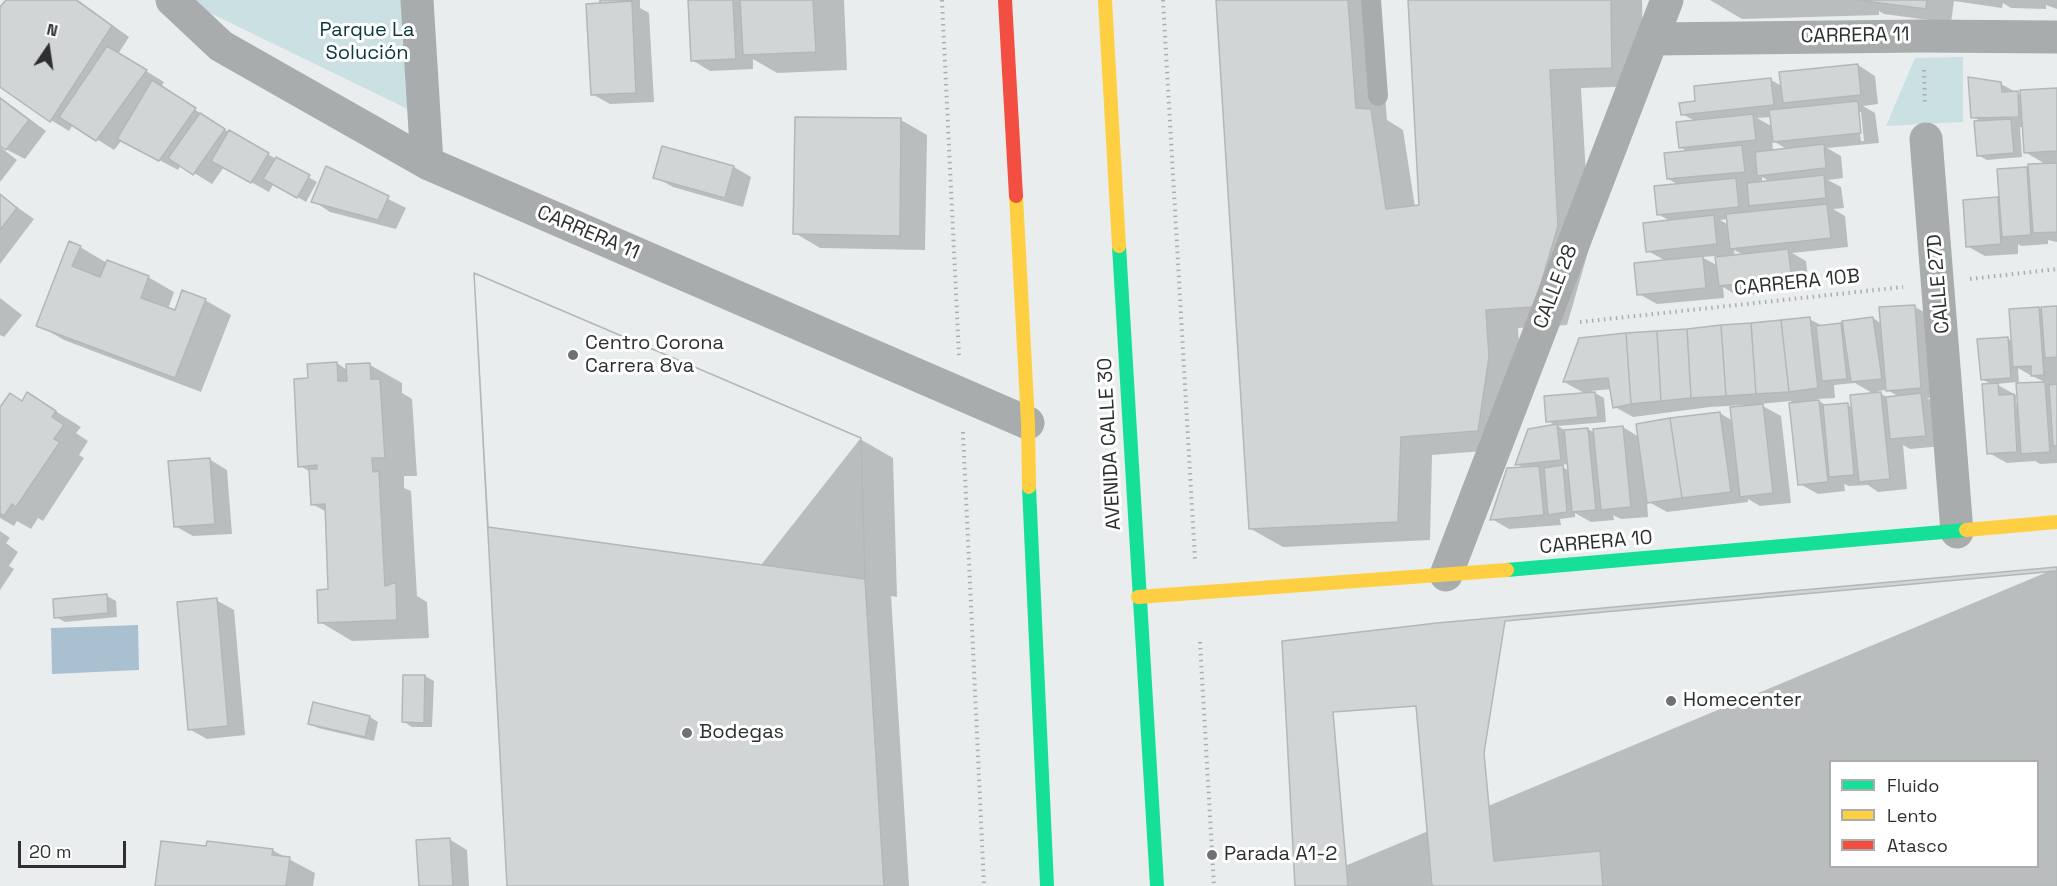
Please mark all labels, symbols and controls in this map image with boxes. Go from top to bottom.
north arrow [18,18,78,78]
text: N [45,19,60,41]
park label: Parque La Solución [320,19,414,66]
street label: CARRERA 11 [1800,23,1910,49]
street label: CARRERA 11 [533,201,643,265]
street label: CALLE 27D [1923,233,1955,335]
street label: CALLE 28 [1529,242,1583,332]
street label: CARRERA 10B [1733,264,1861,302]
place label: Centro Corona Carrera 8va [585,332,724,379]
marker: Centro Corona Carrera 8va [566,348,580,362]
street label: AVENIDA CALLE 30 [1093,357,1127,531]
street label: CARRERA 10 [1538,526,1654,560]
place label: Homecenter [1683,689,1802,713]
marker: Homecenter [1664,694,1678,708]
place label: Bodegas [699,721,784,745]
marker: Bodegas [680,726,694,740]
legend [1829,760,2039,868]
text: Fluido [1887,774,1939,797]
text: Lento [1887,804,1937,827]
scale bar [21,829,129,867]
text: Atasco [1887,834,1948,857]
text: 20 m [29,840,72,863]
place label: Parada A1-2 [1224,843,1337,867]
marker: Parada A1-2 [1205,848,1219,862]

